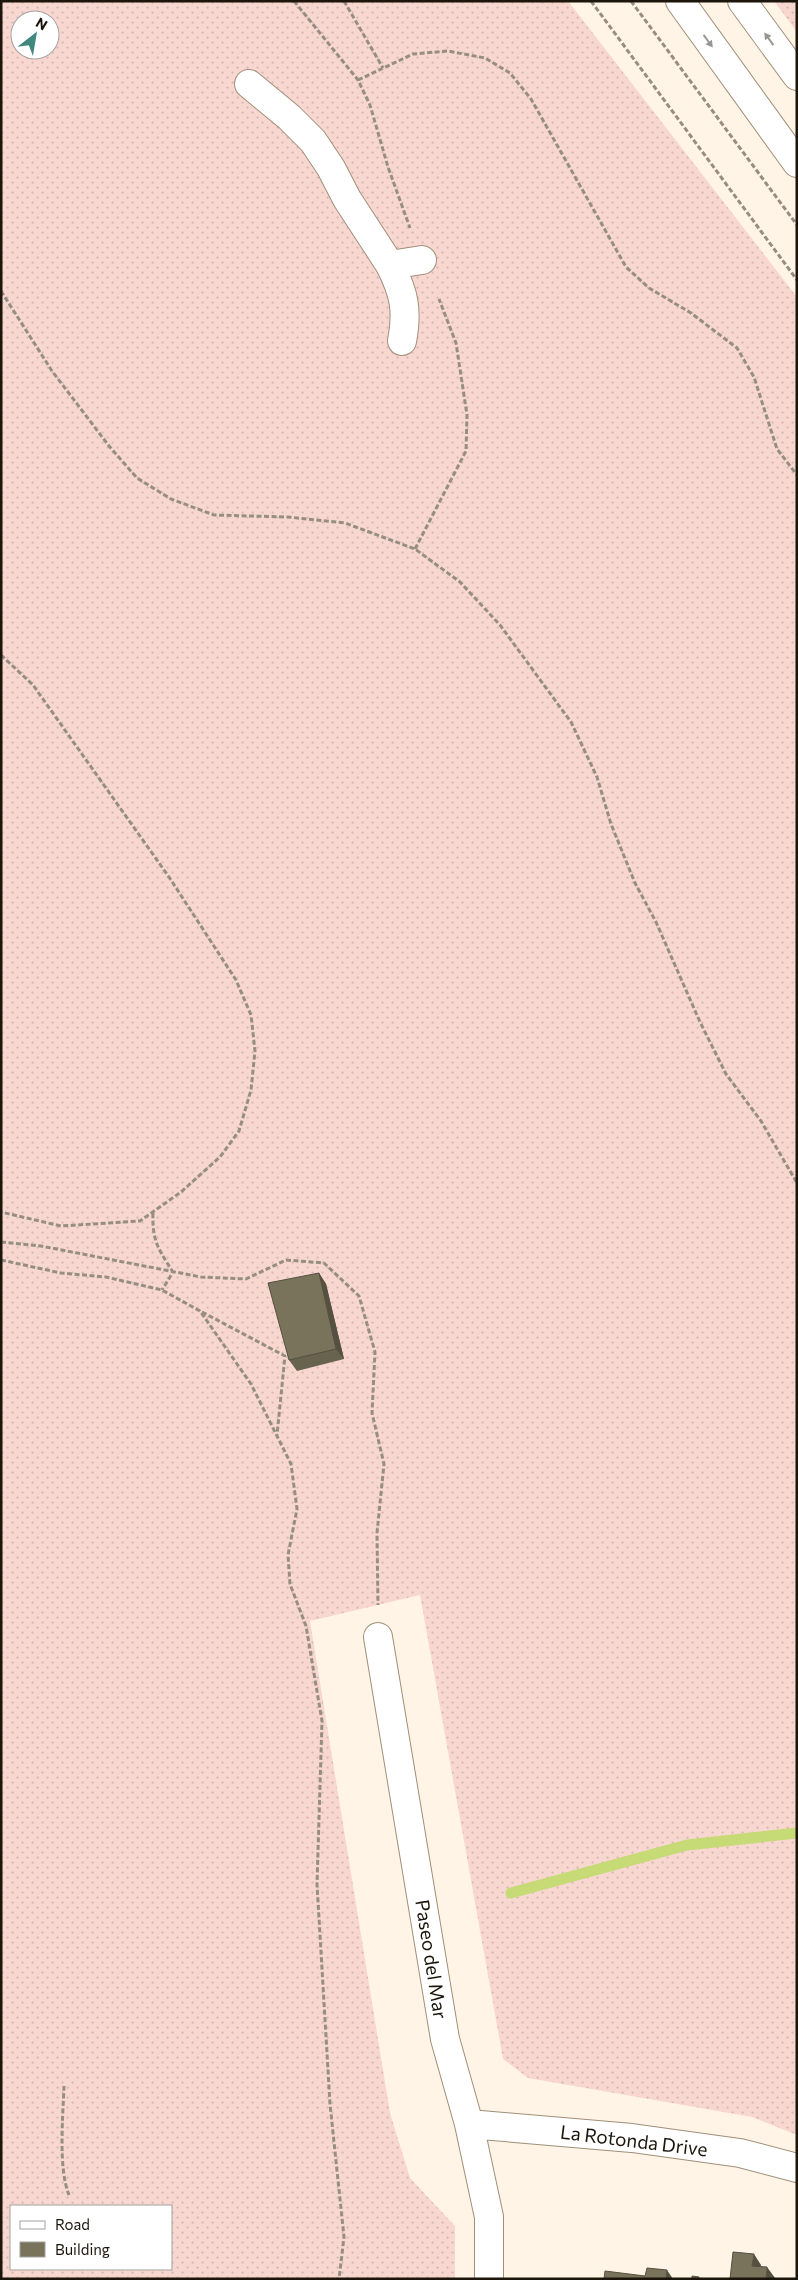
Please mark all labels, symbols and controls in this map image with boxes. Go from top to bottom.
north arrow [10,10,60,60]
text: N [33,13,51,33]
one-way arrow [764,32,774,46]
one-way arrow [703,34,713,48]
street label: Paseo del Mar [411,1898,453,2021]
street label: La Rotonda Drive [559,2120,709,2160]
legend [10,2205,172,2270]
text: Road [55,2215,90,2233]
text: Building [55,2240,110,2258]

